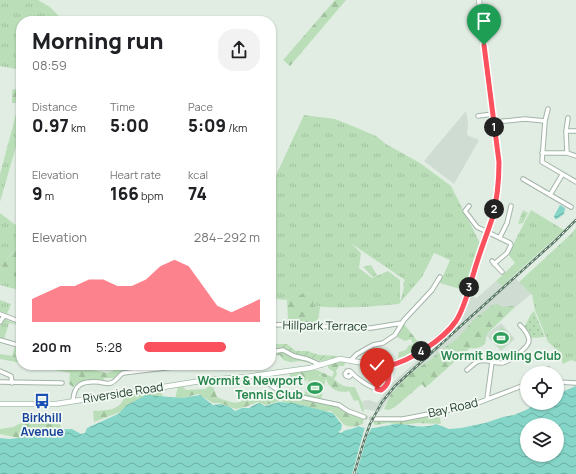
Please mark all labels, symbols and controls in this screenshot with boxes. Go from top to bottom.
pin [467,4,501,45]
icon: arrive [473,10,495,32]
text: Morning run [32,26,163,56]
button: share [218,29,260,71]
text: 08:59 [32,56,67,74]
text: Distance [32,99,77,114]
text: Time [110,99,135,114]
text: Pace [188,99,213,114]
text: 0.97 [32,114,69,137]
text: 5:00 [110,114,149,137]
text: 5:09 [188,114,226,137]
pin: 1 [484,117,504,137]
text: 1 [492,119,496,134]
text: km [69,120,86,135]
text: /km [226,120,247,135]
text: Elevation [32,167,78,182]
text: Heart rate [110,167,161,182]
text: kcal [188,167,208,182]
text: 9 [32,182,43,205]
text: 166 [110,182,139,205]
text: 74 [188,182,207,205]
text: m [43,188,54,203]
text: bpm [139,188,163,203]
pin: 2 [484,199,504,219]
text: 2 [491,201,497,216]
text: Elevation [32,228,87,246]
text: 284–292 m [194,228,260,246]
pin: 3 [459,277,479,297]
text: 3 [466,279,472,294]
street label: Hillpark Terrace [282,316,368,335]
sports icon: Wormit Bowling Club [492,329,510,347]
text: 200 m [32,338,71,356]
text: 5:28 [96,338,122,356]
pin: 4 [411,341,431,361]
text: 4 [418,343,424,358]
place label: Wormit Bowling Club [441,347,561,364]
pin [360,348,394,389]
icon: check [366,354,388,376]
map controls [520,366,564,462]
button: locate [520,366,564,410]
place label: Wormit & Newport Tennis Club [198,372,303,403]
street label: Riverside Road [81,378,164,407]
sports icon: Wormit & Newport Tennis Club [306,379,324,397]
bus stop icon: Birkhill Avenue [33,392,51,410]
street label: Bay Road [426,394,480,422]
place label: Birkhill Avenue [20,409,64,440]
button: layers [520,418,564,462]

